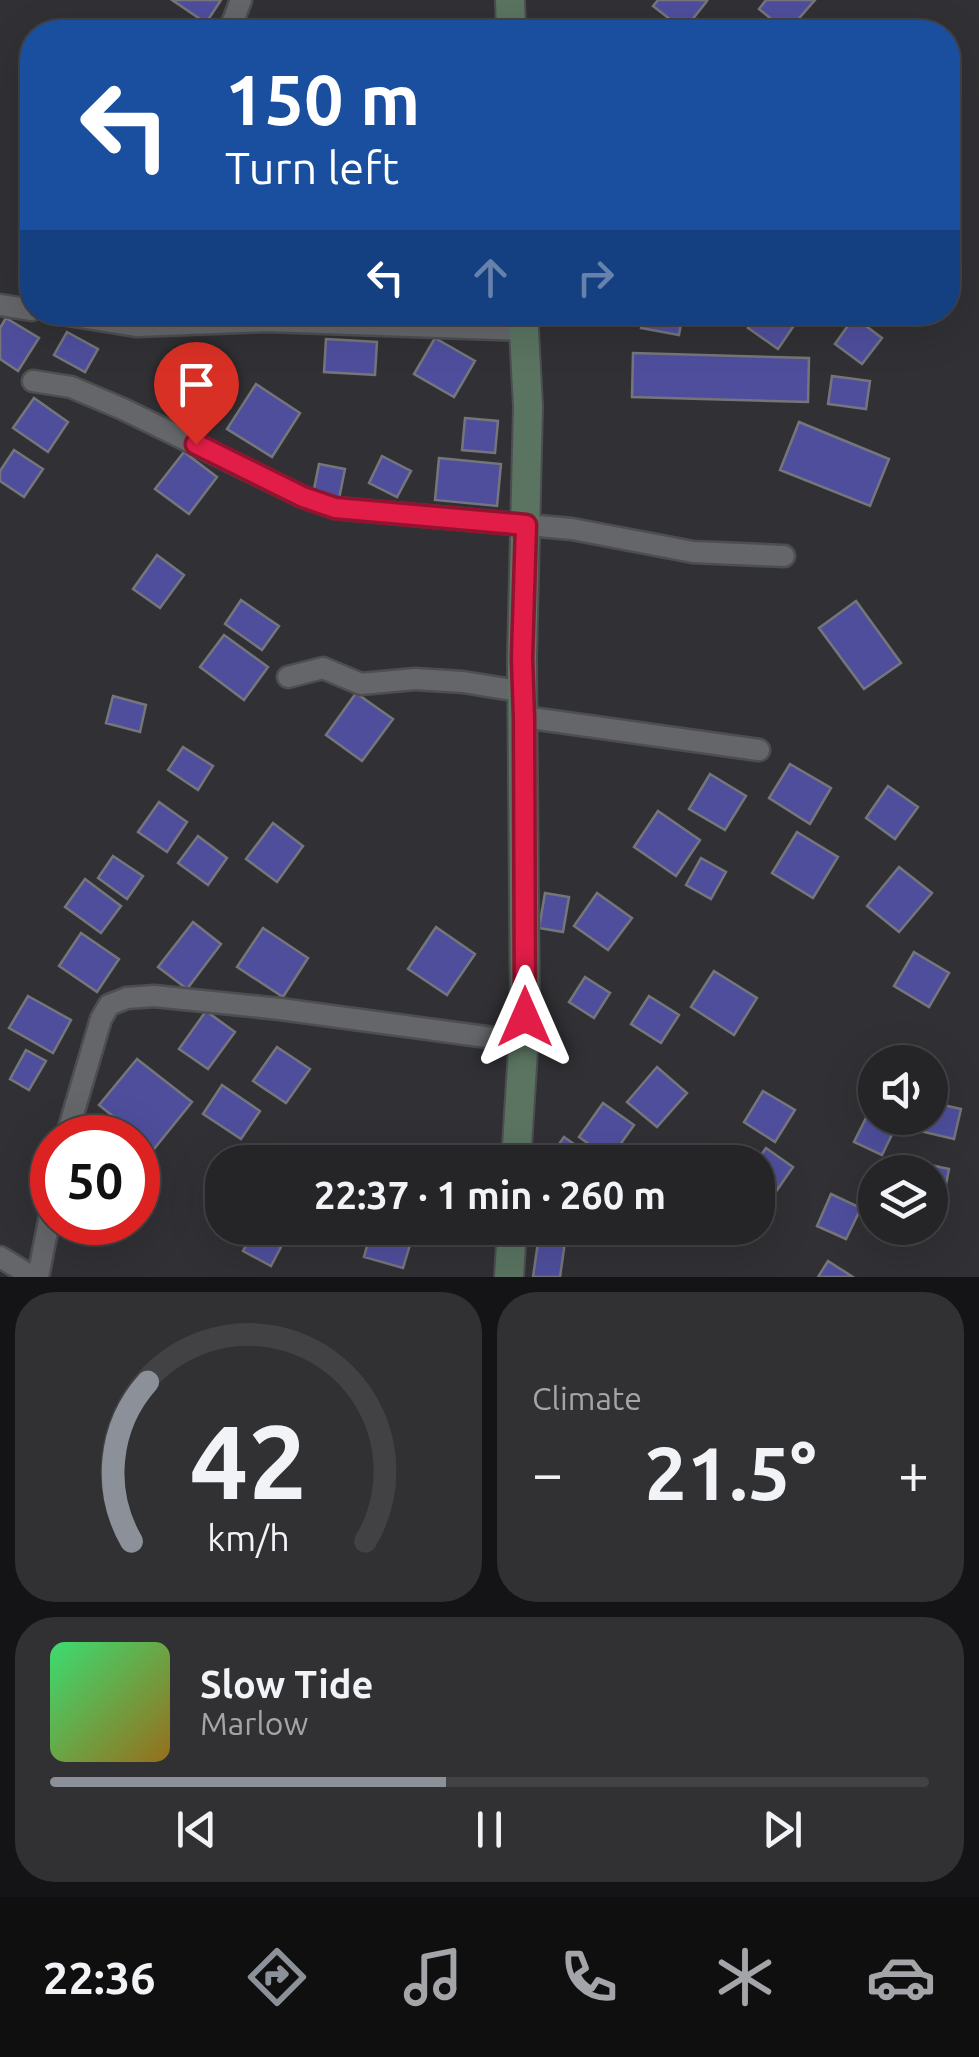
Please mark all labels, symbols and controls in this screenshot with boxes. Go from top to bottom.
icon: left [60,60,190,190]
text: 150 m [225,60,420,138]
text: Turn left [225,142,399,193]
icon: left [358,250,413,305]
icon: ahead [463,250,518,305]
icon: right [568,250,623,305]
pin [154,342,239,445]
icon: arrive [169,357,224,412]
position arrow [473,965,577,1069]
map controls [858,1045,948,1245]
button: sound [858,1045,948,1135]
speed limit sign: 50 [30,1115,160,1245]
button: layers [858,1155,948,1245]
text: 22:37 · 1 min · 260 m [314,1174,666,1216]
text: Climate [532,1380,642,1416]
text: 42 [190,1402,307,1519]
text: 21.5° [645,1430,816,1514]
text: − [532,1442,563,1503]
text: + [898,1442,929,1503]
text: km/h [207,1518,290,1558]
text: Slow Tide [200,1663,373,1705]
text: Marlow [200,1705,308,1741]
icon: previous [169,1802,224,1857]
icon: pause [462,1802,517,1857]
icon: next [755,1802,810,1857]
icon: directions [242,1942,312,2012]
icon: music [398,1942,468,2012]
icon: phone [554,1942,624,2012]
icon: climate [710,1942,780,2012]
icon: car [866,1942,936,2012]
text: 22:36 [43,1952,156,2003]

